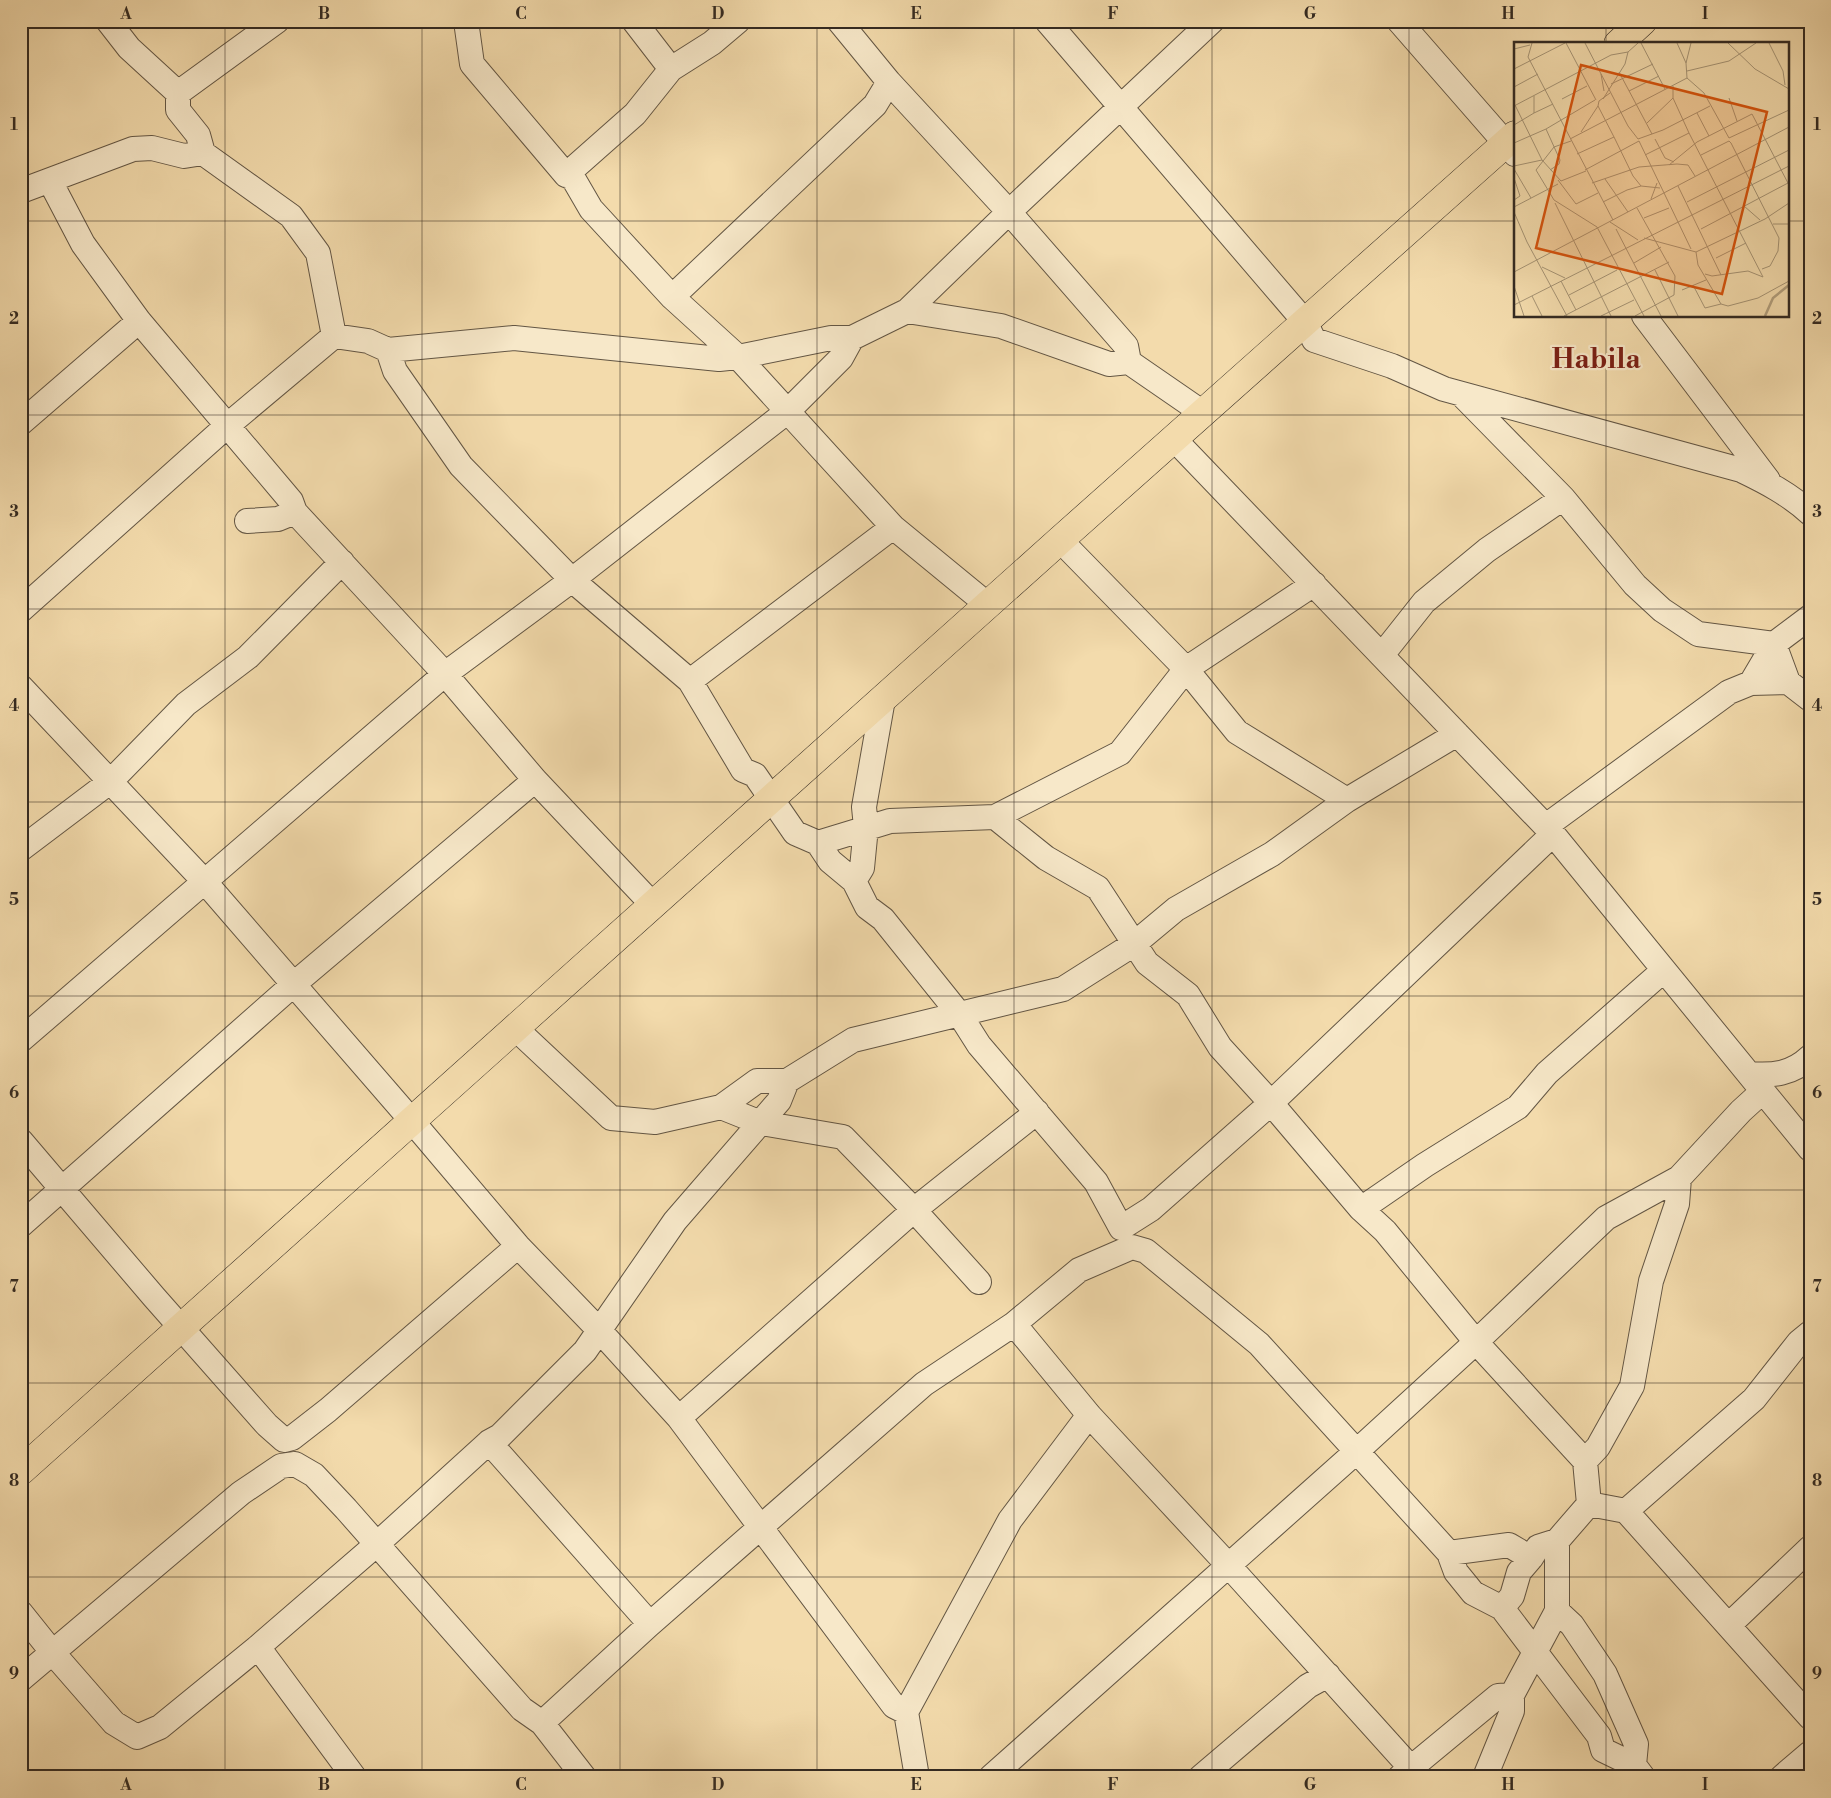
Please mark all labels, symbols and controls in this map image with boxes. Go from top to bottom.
text: A [119,4,132,24]
text: B [318,4,330,24]
text: C [515,4,527,24]
text: D [712,4,725,24]
text: E [910,4,922,24]
text: F [1107,4,1119,24]
text: G [1304,4,1317,24]
text: H [1501,4,1515,24]
text: I [1702,4,1708,24]
inset map [1514,42,1788,318]
text: 1 [10,115,18,135]
text: 1 [1813,115,1821,135]
text: 2 [9,309,19,329]
text: 2 [1812,309,1822,329]
district label: Habila [1551,342,1641,377]
text: 3 [9,502,19,522]
text: 3 [1812,502,1822,522]
text: 4 [9,696,20,716]
text: 4 [1812,696,1823,716]
text: 5 [9,890,19,910]
text: 5 [1812,890,1822,910]
text: 6 [9,1083,19,1103]
text: 6 [1812,1083,1822,1103]
text: 7 [9,1277,19,1297]
text: 7 [1812,1277,1822,1297]
text: 8 [9,1471,19,1491]
text: 8 [1812,1471,1822,1491]
text: 9 [9,1664,19,1684]
text: 9 [1812,1664,1822,1684]
text: A [119,1775,132,1795]
text: B [318,1775,330,1795]
text: C [515,1775,527,1795]
text: D [712,1775,725,1795]
text: E [910,1775,922,1795]
text: F [1107,1775,1119,1795]
text: G [1304,1775,1317,1795]
text: H [1501,1775,1515,1795]
text: I [1702,1775,1708,1795]

